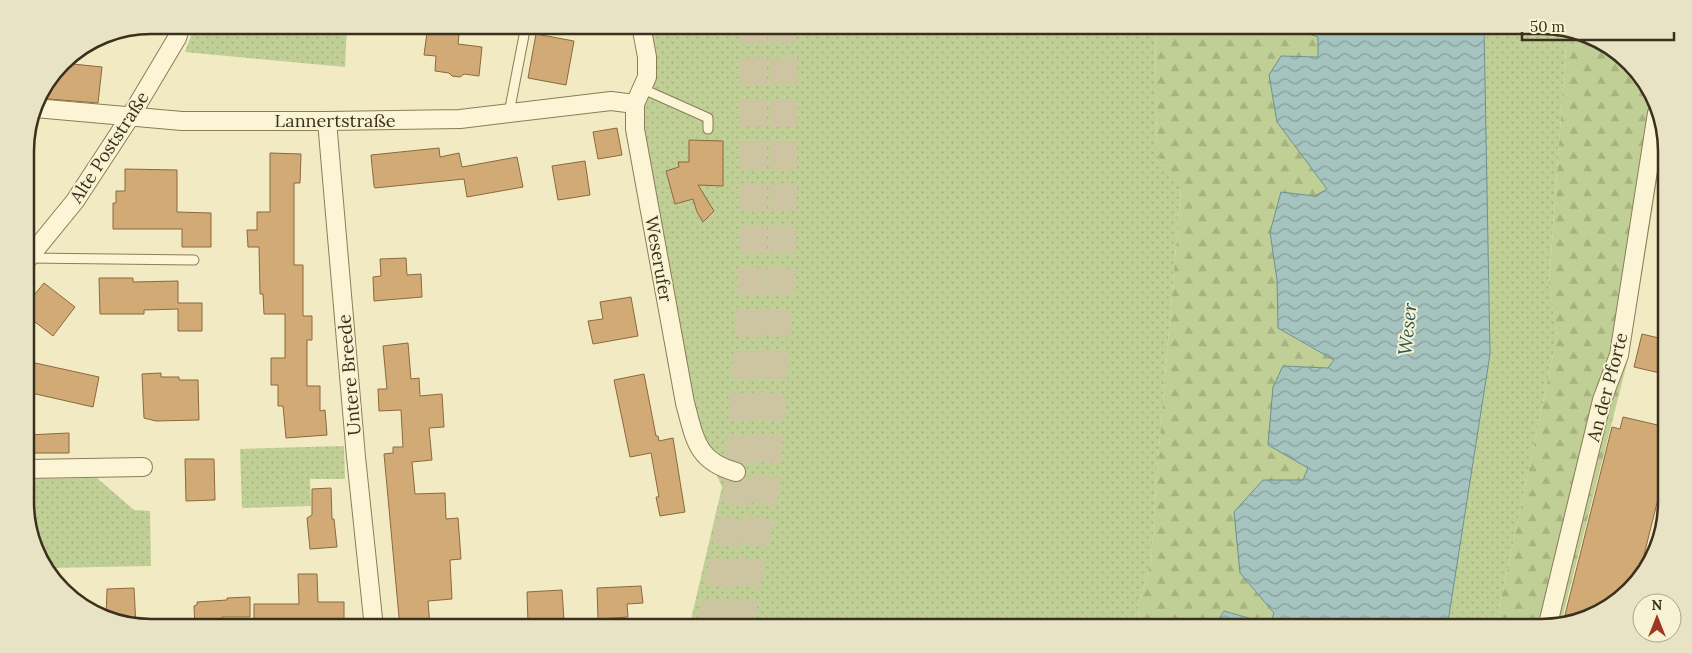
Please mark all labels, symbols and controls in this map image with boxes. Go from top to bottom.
scale bar [1522,10,1674,42]
text: 50 m [1530,17,1565,36]
street label: Alte Poststraße [64,87,154,208]
street label: Lannertstraße [275,109,396,132]
street label: Weserufer [640,214,678,304]
water label: Weser [1392,301,1422,356]
street label: Untere Breede [332,313,366,437]
street label: An der Pforte [1581,330,1633,445]
north arrow [1632,593,1682,643]
text: N [1652,596,1663,614]

